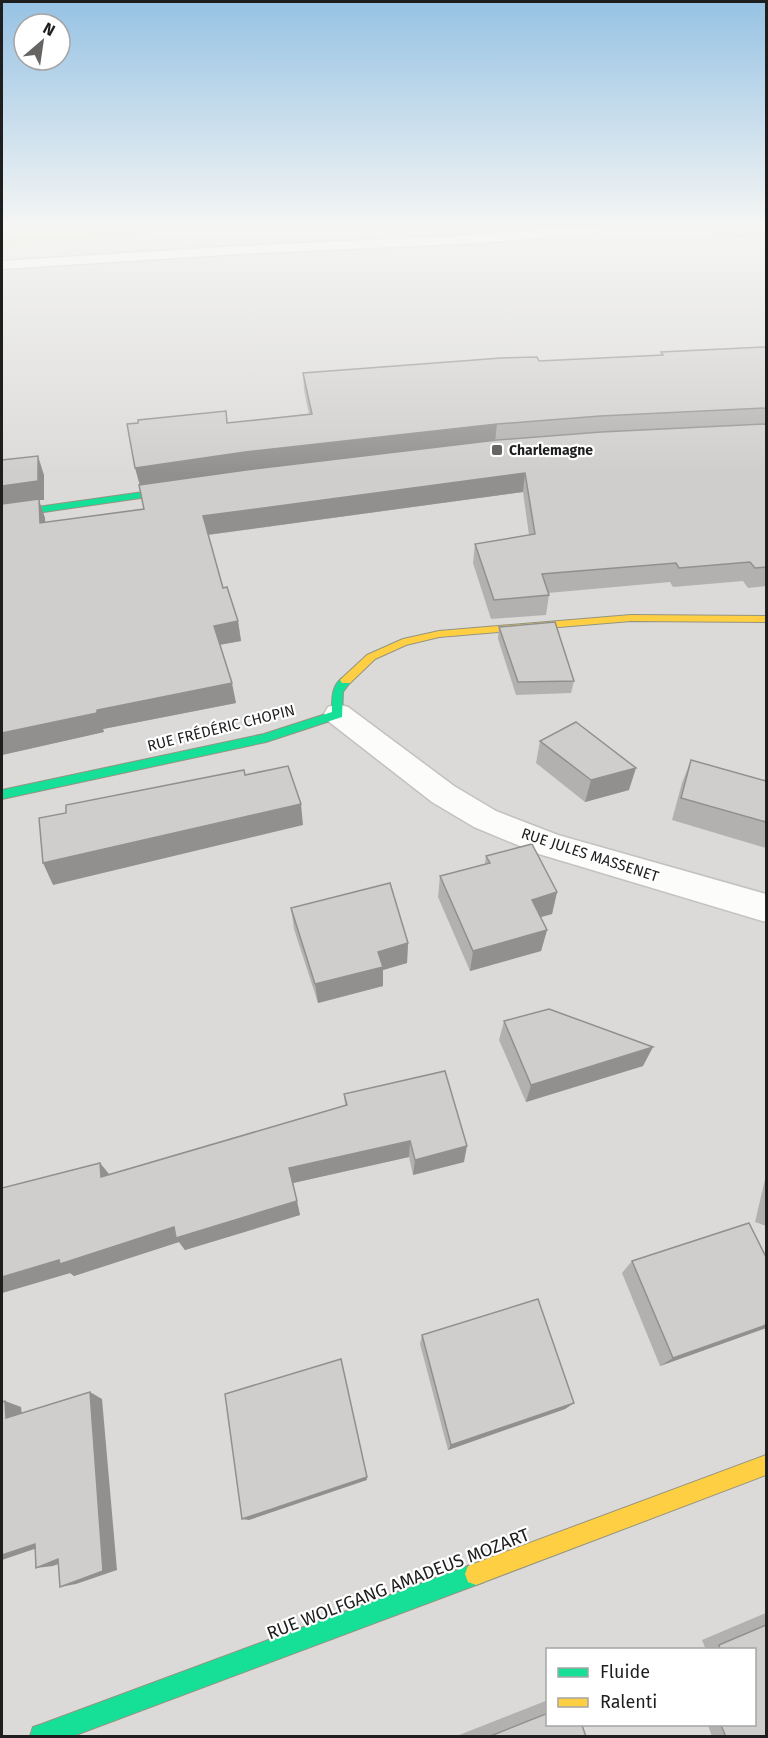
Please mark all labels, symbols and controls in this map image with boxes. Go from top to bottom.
north arrow [12,12,72,72]
text: N [40,18,58,40]
place label: Charlemagne [509,442,593,459]
marker: Charlemagne [490,443,504,457]
street label: RUE FRÉDÉRIC CHOPIN [145,701,297,755]
street label: RUE JULES MASSENET [519,824,661,886]
street label: RUE WOLFGANG AMADEUS MOZART [264,1523,533,1644]
legend [546,1648,756,1726]
text: Fluide [600,1661,650,1683]
text: Ralenti [600,1691,657,1713]

